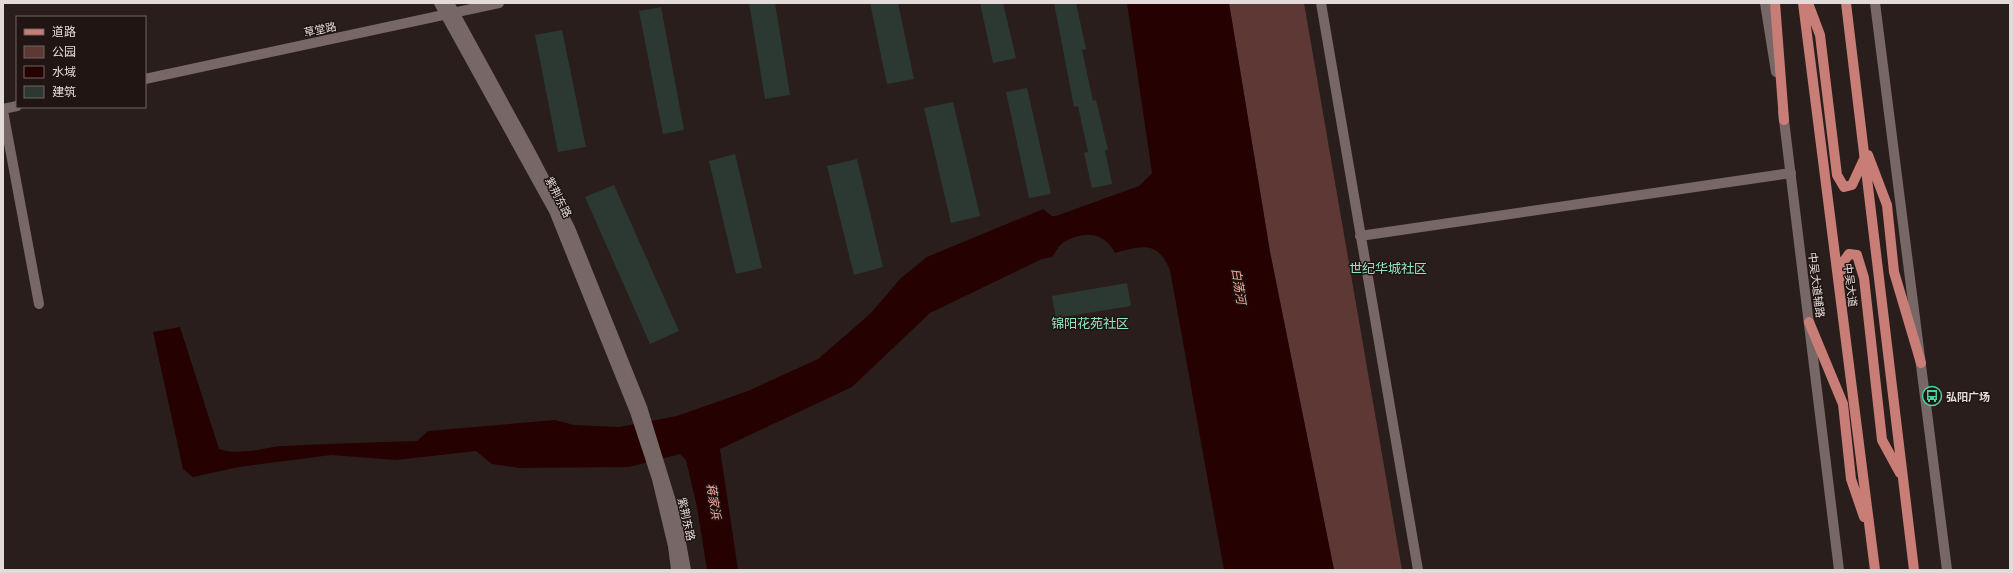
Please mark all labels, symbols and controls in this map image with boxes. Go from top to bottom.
legend [16,16,146,108]
street label: 草堂路 [302,18,338,40]
text: 道路 [52,23,76,40]
text: 公园 [52,43,76,60]
text: 水域 [52,63,76,80]
text: 建筑 [52,83,76,100]
street label: 紫荆东路 [542,174,576,220]
street label: 中吴大道辅路 [1806,251,1828,319]
district label: 世纪华城社区 [1349,259,1427,277]
street label: 中吴大道 [1841,262,1861,308]
water label: 白荡河 [1228,267,1251,307]
district label: 锦阳花苑社区 [1051,314,1129,332]
bus stop icon: 弘阳广场 [1921,385,1943,407]
place label: 弘阳广场 [1946,389,1990,404]
water label: 蒋家浜 [703,482,725,521]
street label: 紫荆东路 [675,496,699,542]

